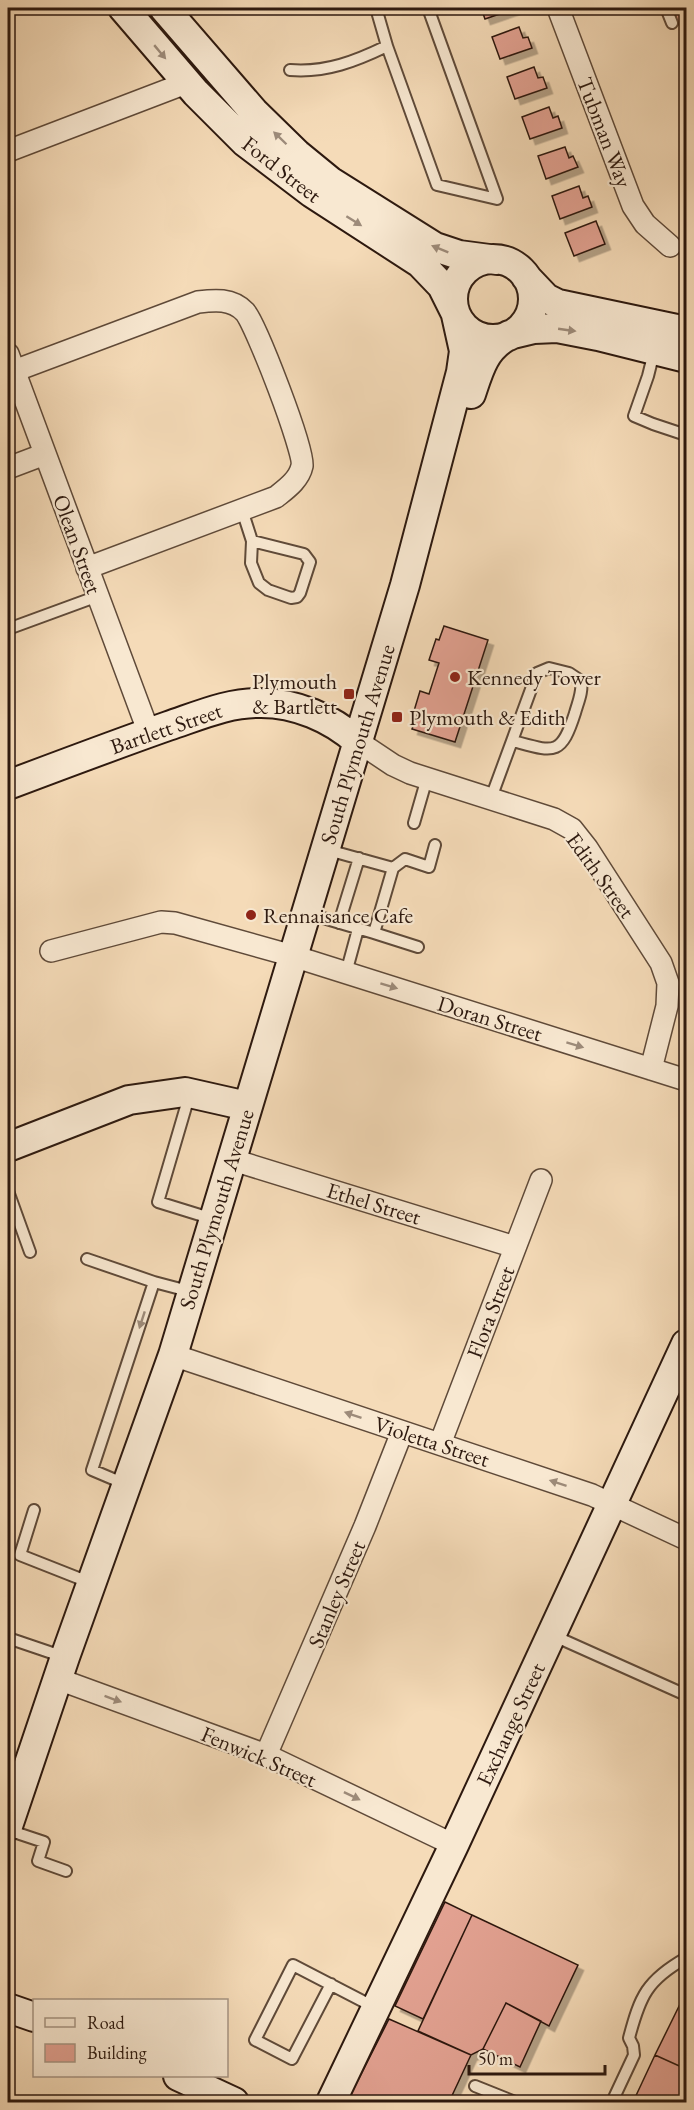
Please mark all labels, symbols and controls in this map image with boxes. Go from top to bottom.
one-way arrow [154,44,167,60]
street label: Tubman Way [570,73,639,192]
street label: Ford Street [236,129,327,209]
one-way arrow [273,131,288,145]
one-way arrow [346,215,362,226]
one-way arrow [431,244,449,253]
one-way arrow [557,325,576,334]
street label: Olean Street [46,490,109,598]
street label: South Plymouth Avenue [313,640,402,848]
place label: Kennedy Tower [467,663,601,692]
place label: Plymouth & Bartlett [252,667,337,721]
marker: Kennedy Tower [448,670,462,684]
marker: Plymouth & Bartlett [342,687,356,701]
street label: Bartlett Street [106,696,226,761]
place label: Plymouth & Edith [409,703,566,732]
marker: Plymouth & Edith [390,710,404,724]
street label: Edith Street [560,827,642,924]
place label: Rennaisance Cafe [263,901,414,930]
marker: Rennaisance Cafe [244,908,258,922]
one-way arrow [380,982,398,991]
street label: Doran Street [434,989,546,1048]
one-way arrow [566,1041,584,1050]
street label: South Plymouth Avenue [172,1105,261,1313]
street label: Ethel Street [323,1175,424,1232]
street label: Flora Street [460,1262,521,1362]
one-way arrow [136,1311,146,1329]
street label: Violetta Street [371,1409,493,1474]
one-way arrow [344,1410,362,1420]
one-way arrow [549,1478,567,1488]
street label: Stanley Street [301,1536,372,1652]
street label: Exchange Street [469,1658,552,1791]
one-way arrow [104,1695,122,1704]
street label: Fenwick Street [197,1719,321,1794]
one-way arrow [343,1791,360,1800]
legend [33,1999,228,2077]
text: Road [87,2011,126,2034]
scale bar [469,2038,606,2076]
text: Building [87,2041,147,2064]
text: 50 m [478,2047,513,2070]

